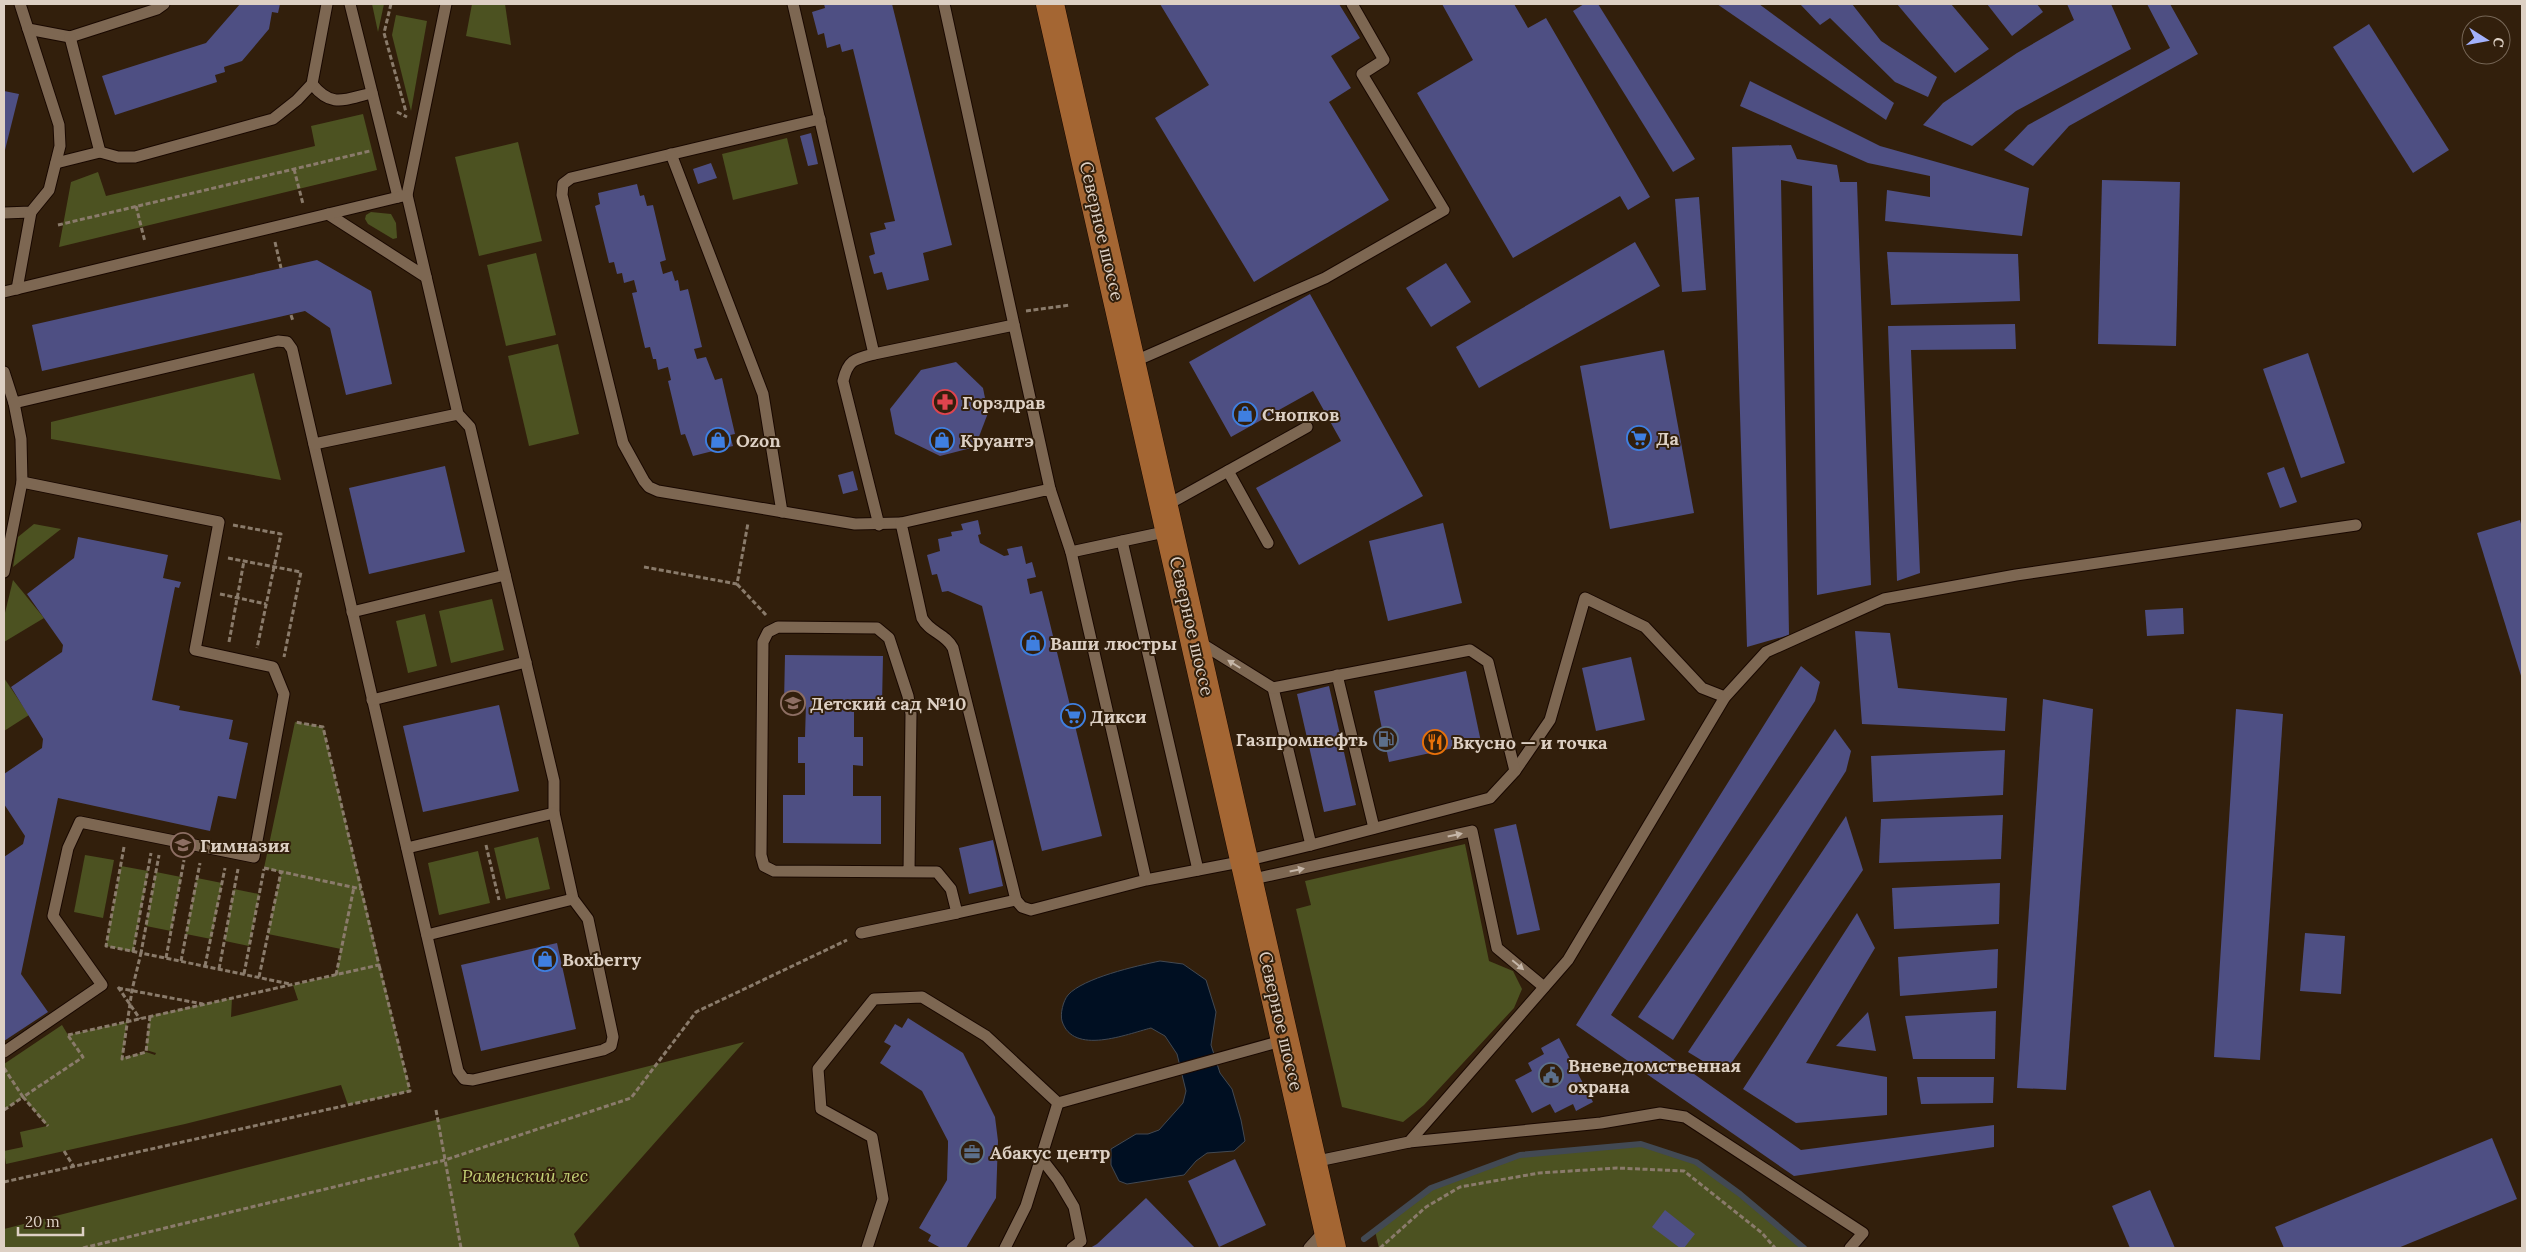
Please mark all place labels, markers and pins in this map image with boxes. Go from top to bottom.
pharmacy icon: Горздрав [932,389,958,415]
place label: Горздрав [962,391,1045,414]
shop icon: Снопков [1232,401,1258,427]
place label: Снопков [1262,403,1339,426]
supermarket icon: Да [1626,425,1652,451]
shop icon: Ozon [705,427,731,453]
shop icon: Круантэ [929,427,955,453]
place label: Да [1656,427,1679,450]
place label: Ozon [736,429,781,452]
place label: Круантэ [960,429,1034,452]
shop icon: Ваши люстры [1020,630,1046,656]
place label: Ваши люстры [1050,632,1177,655]
school or university icon: Детский сад №10 [780,690,806,716]
place label: Детский сад №10 [810,692,966,715]
supermarket icon: Дикси [1060,703,1086,729]
place label: Дикси [1090,705,1147,728]
fuel station icon: Газпромнефть [1373,726,1399,752]
place label: Газпромнефть [1236,728,1368,751]
restaurant icon: Вкусно — и точка [1422,729,1448,755]
place label: Вкусно — и точка [1452,731,1608,754]
school or university icon: Гимназия [170,832,196,858]
place label: Гимназия [200,834,290,857]
shop icon: Boxberry [532,946,558,972]
place label: Boxberry [562,948,641,971]
place label: Вневедомственная охрана [1568,1054,1741,1098]
public building icon: Вневедомственная охрана [1538,1062,1564,1088]
office icon: Абакус центр [959,1139,985,1165]
place label: Абакус центр [990,1141,1111,1164]

